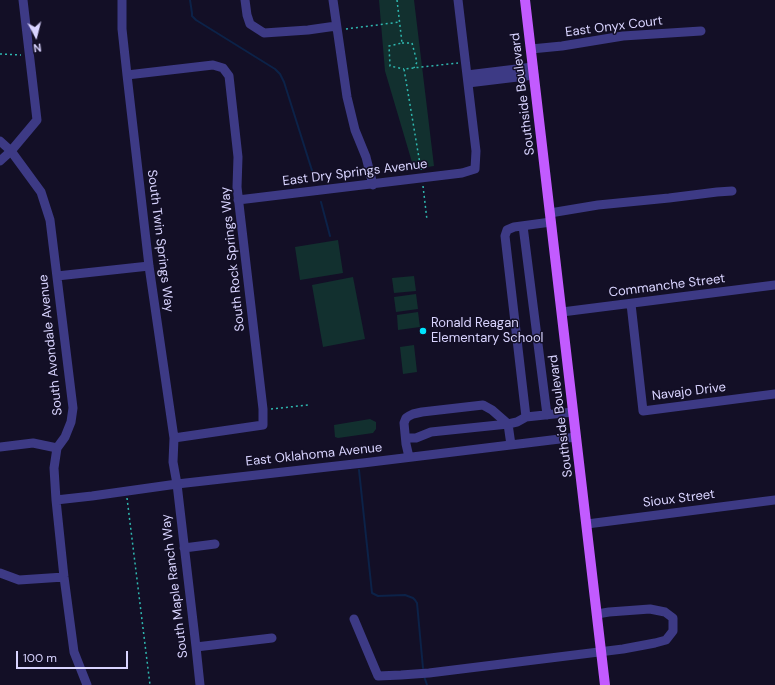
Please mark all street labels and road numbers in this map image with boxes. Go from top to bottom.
street label: East Onyx Court [564,13,664,41]
street label: Southside Boulevard [508,32,538,156]
street label: East Dry Springs Avenue [282,156,428,190]
street label: South Twin Springs Way [144,169,176,313]
street label: South Rock Springs Way [218,186,248,332]
street label: Commanche Street [608,271,726,301]
street label: South Avondale Avenue [36,274,66,416]
street label: Southside Boulevard [546,354,576,478]
street label: Navajo Drive [651,380,727,404]
street label: East Oklahoma Avenue [245,440,383,470]
street label: Sioux Street [642,487,716,511]
street label: South Maple Ranch Way [158,513,192,659]

